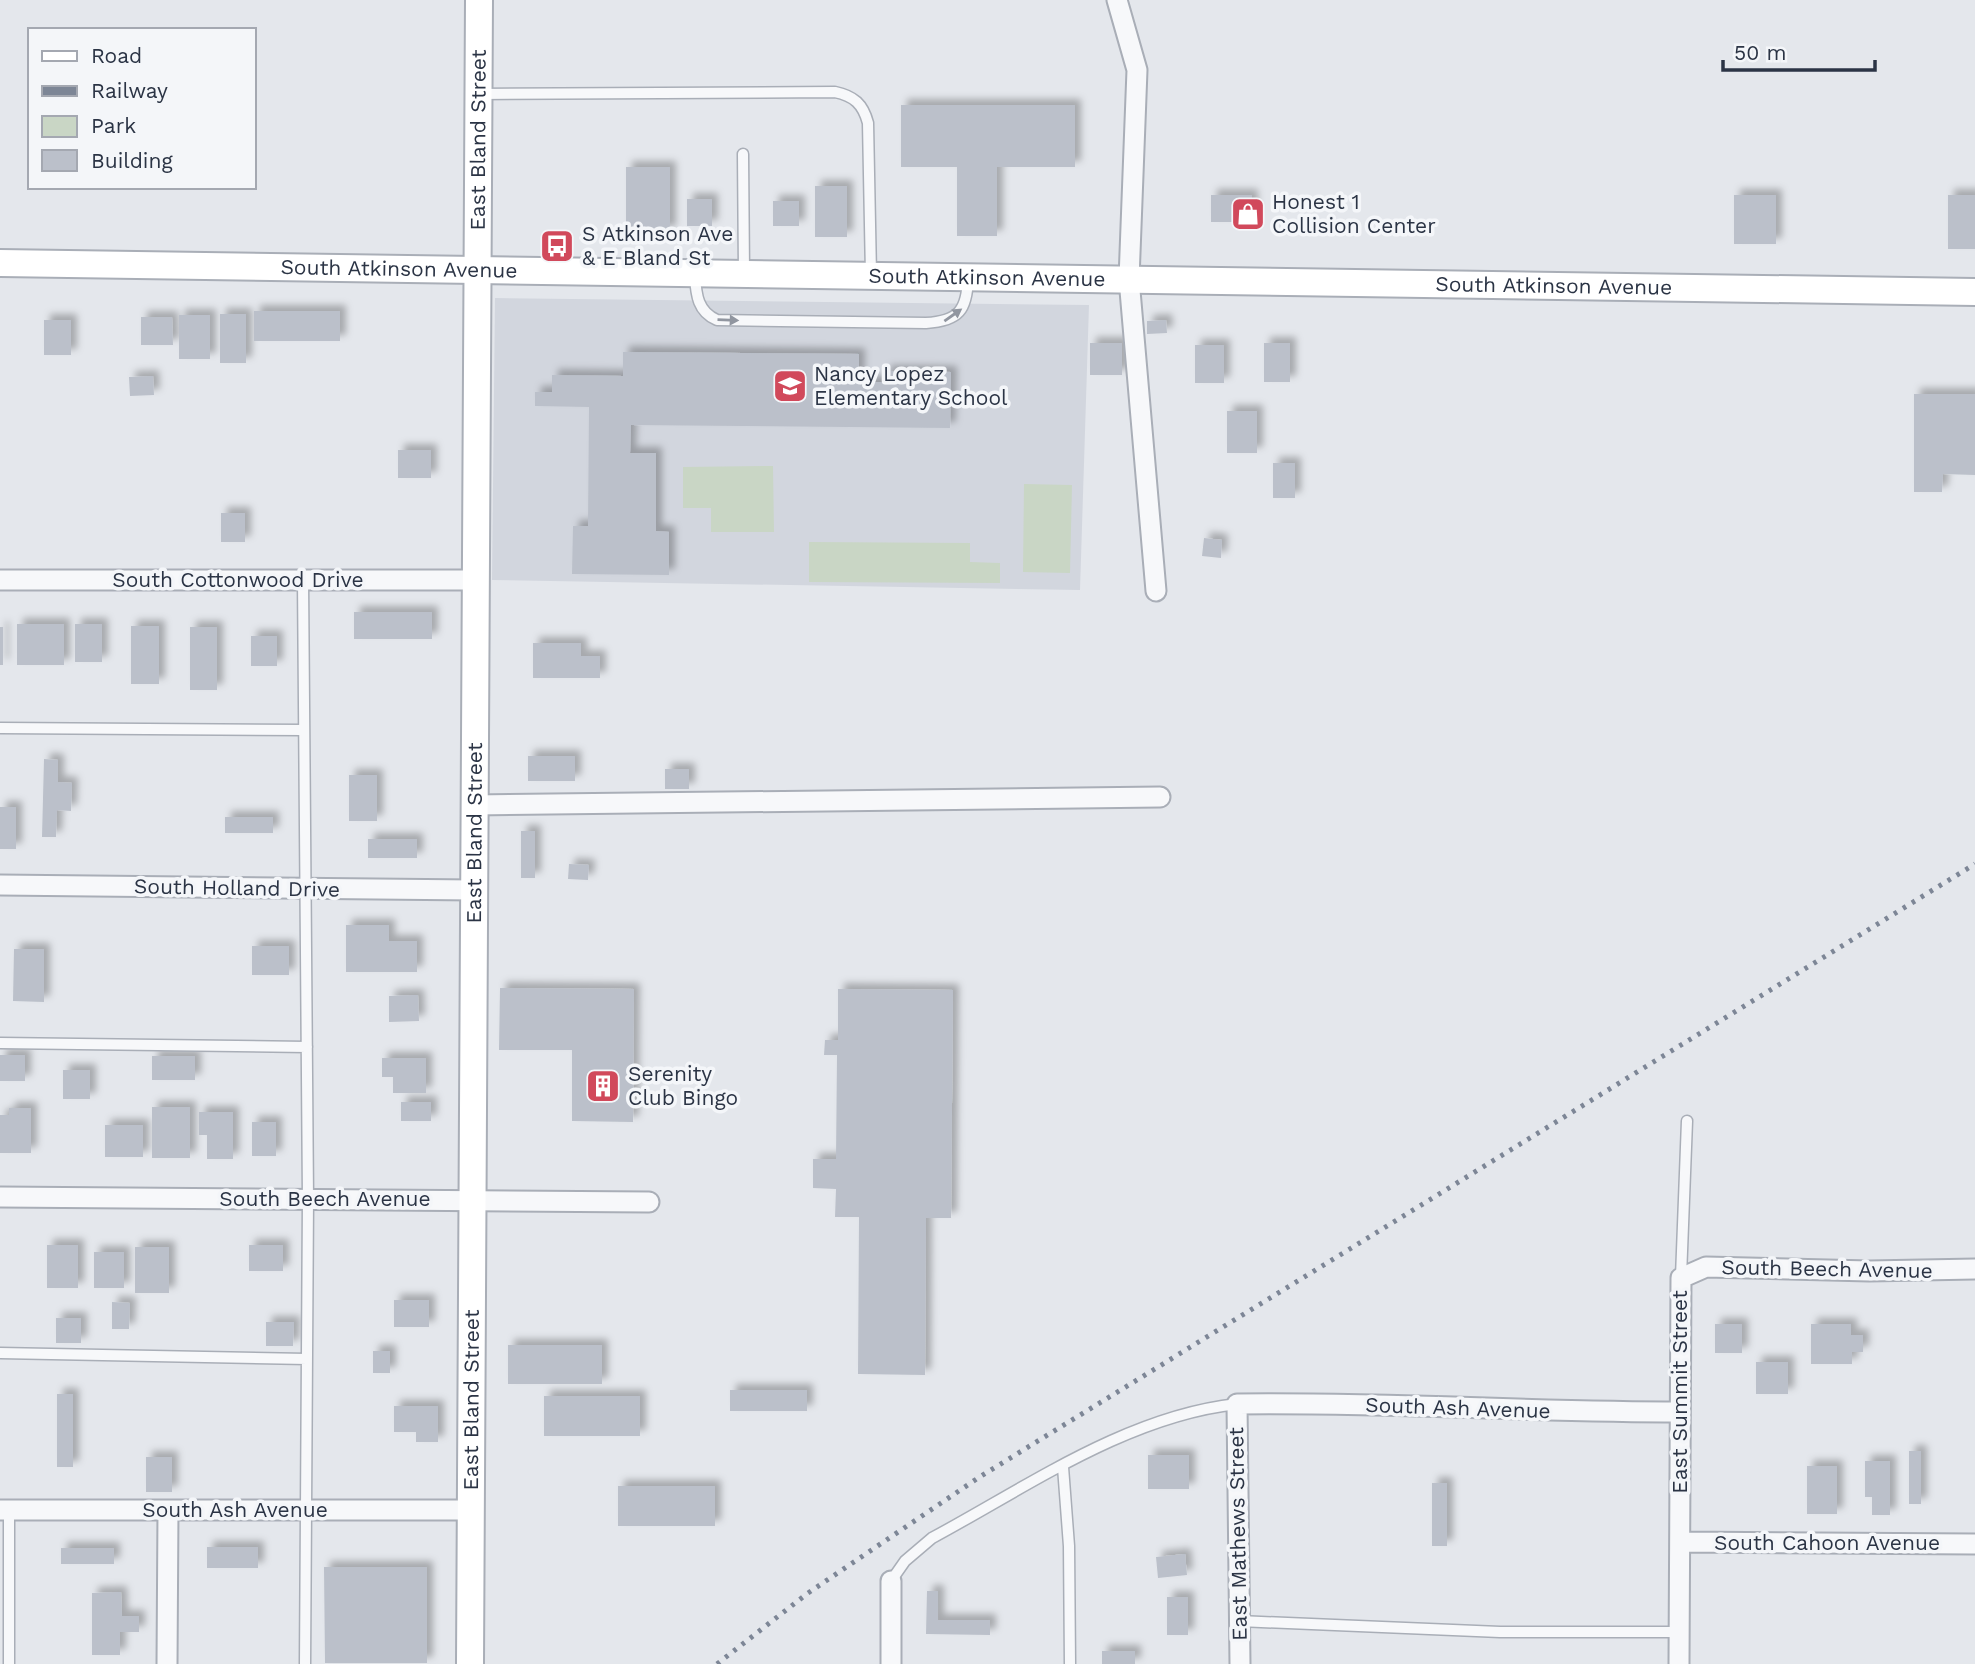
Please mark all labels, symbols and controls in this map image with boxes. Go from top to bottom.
legend [28,28,256,189]
scale bar [1723,28,1875,72]
text: 50 m [1734,40,1786,65]
text: Road [91,43,142,68]
street label: East Bland Street [465,49,491,231]
text: Railway [91,78,168,103]
text: Park [91,113,136,138]
text: Building [91,148,173,173]
place label: Honest 1 Collision Center [1272,189,1436,238]
shop icon: Honest 1 Collision Center [1229,195,1267,233]
place label: S Atkinson Ave & E Bland St [582,221,733,270]
bus stop icon: S Atkinson Ave & E Bland St [538,227,576,265]
street label: South Atkinson Avenue [280,254,518,283]
street label: South Atkinson Avenue [868,263,1106,291]
street label: South Atkinson Avenue [1435,271,1672,300]
one-way arrow [943,308,962,322]
one-way arrow [717,315,739,326]
place label: Nancy Lopez Elementary School [814,361,1008,410]
school or university icon: Nancy Lopez Elementary School [771,367,809,405]
street label: South Cottonwood Drive [112,567,364,592]
street label: East Bland Street [461,742,487,924]
street label: South Holland Drive [134,873,340,902]
place label: Serenity Club Bingo [628,1061,738,1110]
building icon: Serenity Club Bingo [584,1067,622,1105]
street label: South Beech Avenue [219,1186,431,1211]
street label: South Beech Avenue [1721,1254,1933,1283]
street label: East Summit Street [1667,1290,1692,1494]
street label: East Bland Street [458,1309,484,1491]
street label: South Ash Avenue [1365,1392,1551,1423]
street label: East Mathews Street [1223,1427,1252,1641]
street label: South Ash Avenue [142,1497,328,1522]
street label: South Cahoon Avenue [1714,1530,1940,1555]

